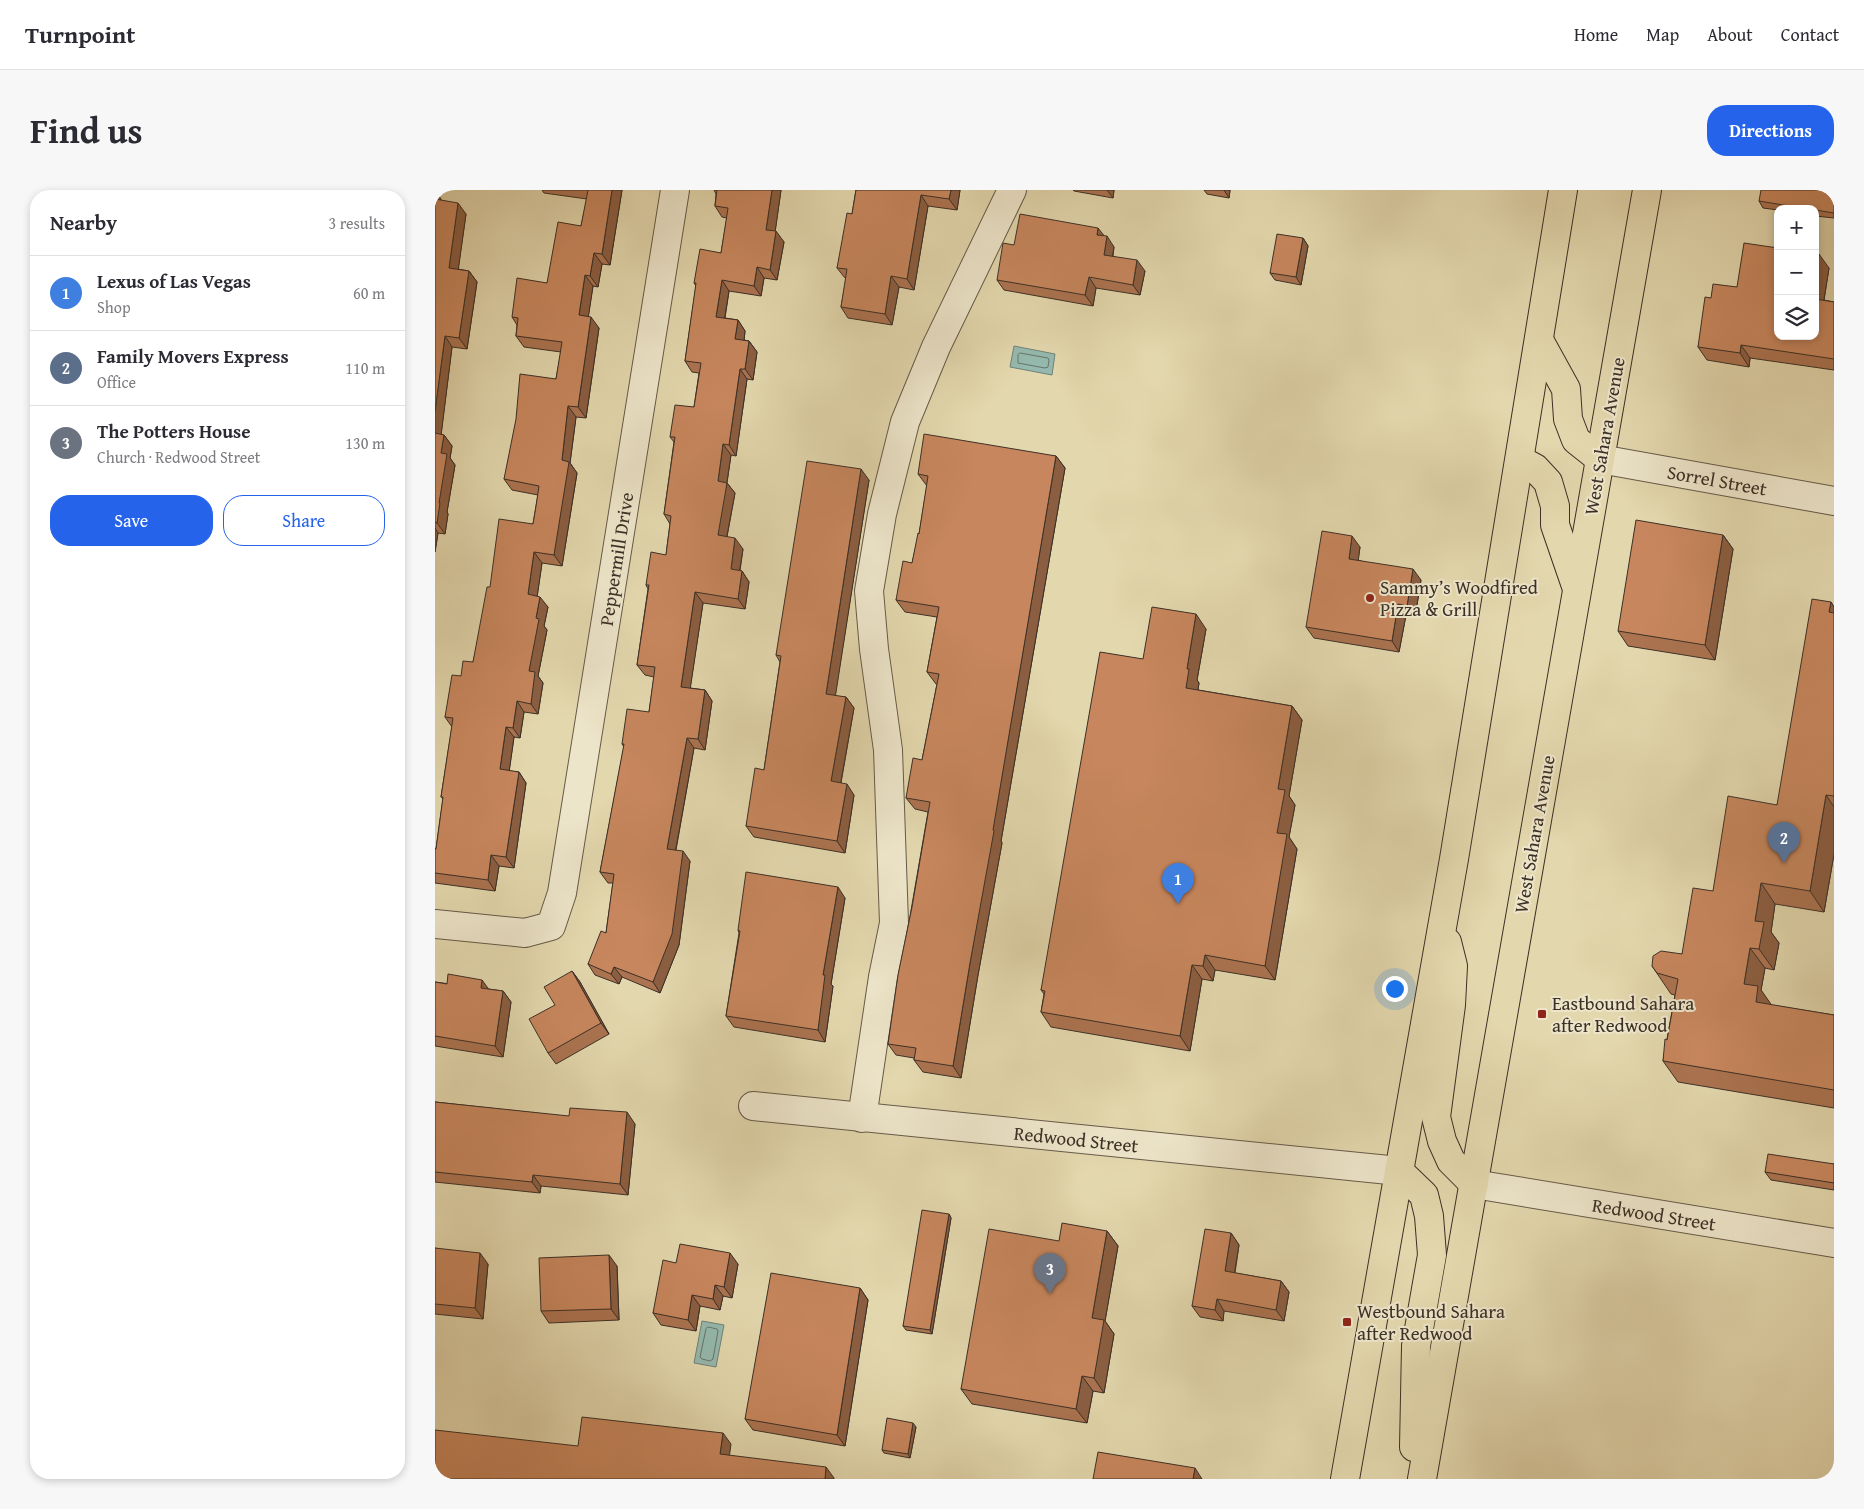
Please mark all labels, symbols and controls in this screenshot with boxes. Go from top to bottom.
text: Turnpoint [25,17,135,52]
text: Home [1574,21,1618,48]
text: Map [1646,21,1679,48]
text: About [1707,21,1753,48]
text: Contact [1781,21,1839,48]
text: Find us [30,105,143,156]
button: Directions [1707,105,1834,156]
map controls [1774,205,1819,340]
button: + [1774,205,1819,250]
text: Nearby [50,207,117,238]
text: 3 results [328,211,385,235]
button: − [1774,250,1819,295]
text: Lexus of Las Vegas [97,267,251,295]
text: 1 [62,281,70,305]
text: 60 m [353,281,385,305]
text: Shop [97,295,131,319]
button: layers [1774,295,1819,340]
text: Family Movers Express [97,342,289,370]
street label: West Sahara Avenue [1576,355,1632,517]
text: 2 [62,356,70,380]
text: 110 m [345,356,385,380]
text: Office [97,370,136,394]
text: The Potters House [97,417,251,445]
text: 3 [62,431,70,455]
text: 130 m [345,431,385,455]
text: Church · Redwood Street [97,445,260,469]
street label: Sorrel Street [1665,457,1769,503]
street label: Peppermill Drive [592,490,640,628]
button: Save [50,495,213,546]
button: Share [223,495,385,546]
place label: Sammy’s Woodfired Pizza & Grill [1380,573,1539,623]
marker: Sammy’s Woodfired Pizza & Grill [1364,592,1376,604]
street label: West Sahara Avenue [1506,753,1562,915]
pin: 2 [1768,822,1800,863]
pin: 1 [1162,863,1194,904]
your location [1382,976,1408,1002]
place label: Eastbound Sahara after Redwood [1552,989,1694,1039]
marker: Eastbound Sahara after Redwood [1536,1008,1548,1020]
street label: Redwood Street [1012,1119,1140,1159]
street label: Redwood Street [1590,1190,1718,1238]
pin: 3 [1034,1253,1066,1294]
place label: Westbound Sahara after Redwood [1357,1297,1505,1347]
marker: Westbound Sahara after Redwood [1341,1316,1353,1328]

